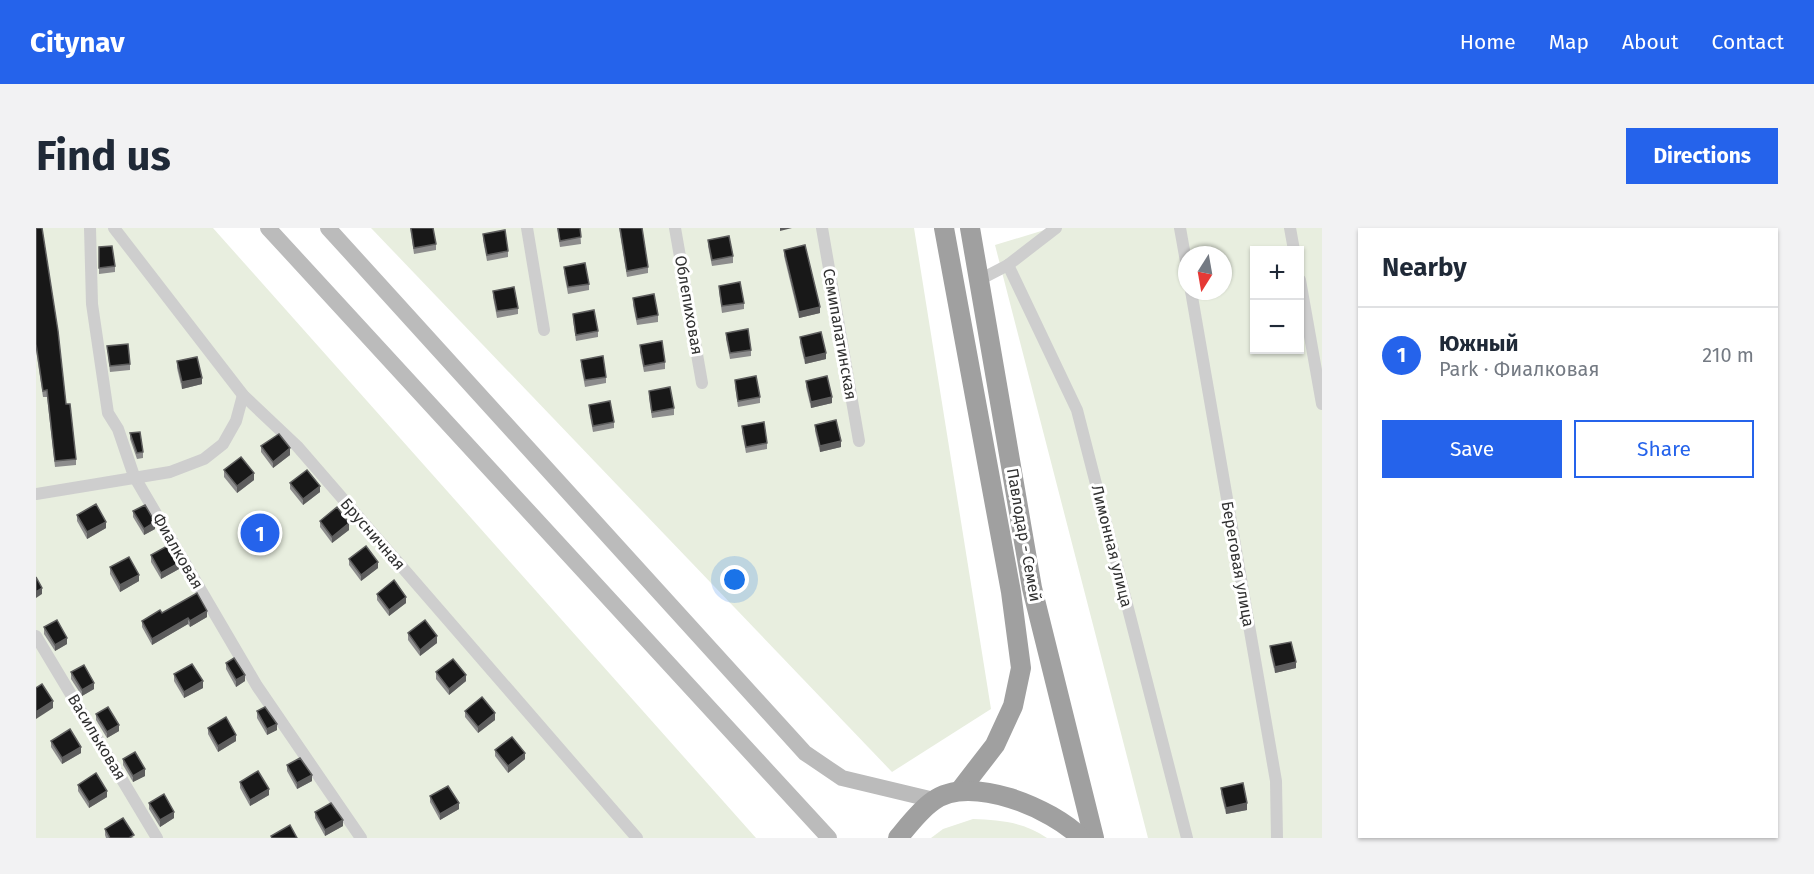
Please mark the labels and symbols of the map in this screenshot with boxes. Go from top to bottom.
north arrow [1178,246,1232,300]
street label: Облепиховая [671,254,707,356]
street label: Семипалатинская [819,267,861,401]
street label: Павлодар - Семей [1003,467,1045,603]
street label: Лимонная улица [1088,483,1136,609]
street label: Брусничная [337,494,409,574]
street label: Береговая улица [1218,500,1258,628]
street label: Фиалковая [149,510,207,592]
pin: 1 [240,510,280,556]
your location [720,565,749,594]
street label: Васильковая [64,691,130,783]

